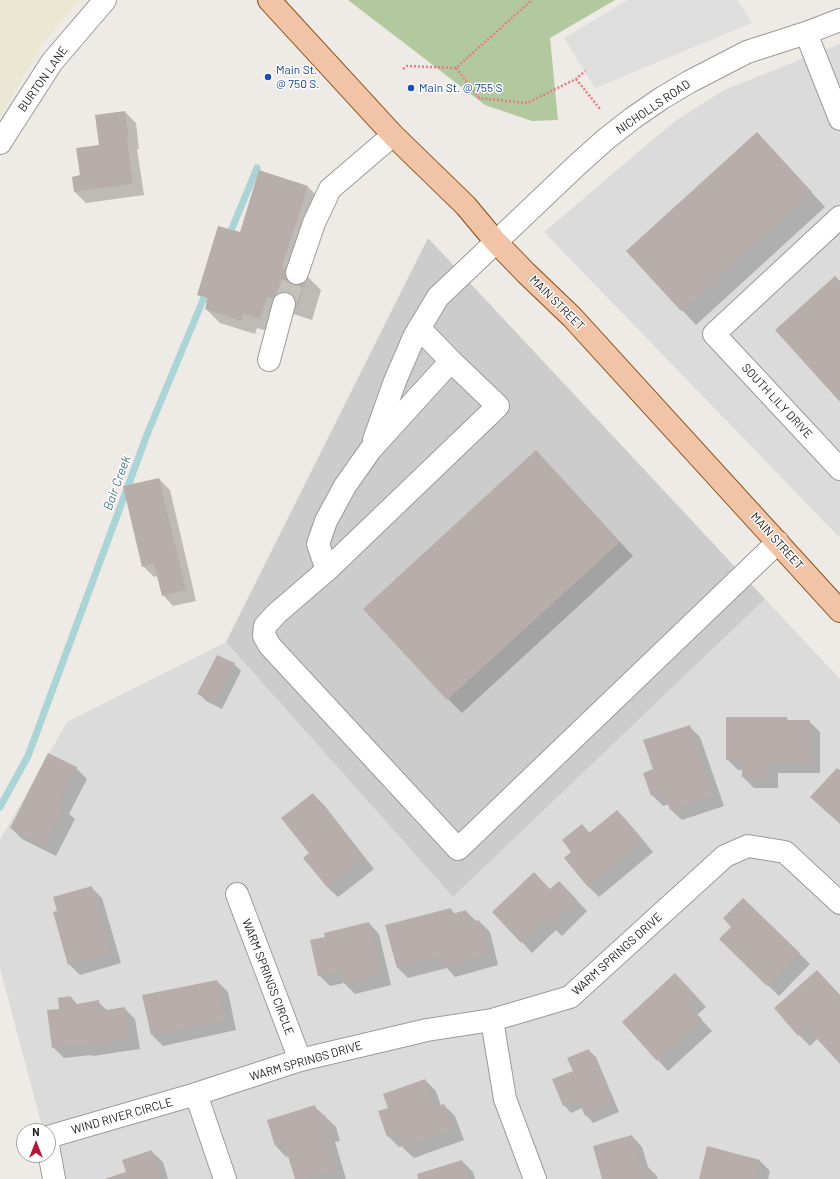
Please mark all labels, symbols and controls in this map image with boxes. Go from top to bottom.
street label: BURTON LANE [15,43,71,115]
place label: Main St. @ 750 S. [276,63,320,91]
marker: Main St. @ 750 S. [263,72,273,82]
street label: NICHOLLS ROAD [613,77,693,137]
place label: Main St. @ 755 S [419,81,502,95]
marker: Main St. @ 755 S [406,83,416,93]
street label: MAIN STREET [527,273,587,333]
street label: SOUTH LILY DRIVE [739,361,815,441]
water label: Bair Creek [100,454,134,512]
street label: MAIN STREET [748,510,806,572]
street label: WARM SPRINGS DRIVE [569,910,665,998]
street label: WARM SPRINGS CIRCLE [239,917,297,1037]
street label: WARM SPRINGS DRIVE [248,1038,364,1084]
street label: WIND RIVER CIRCLE [70,1095,174,1137]
north arrow [16,1123,56,1163]
text: N [32,1125,40,1138]

